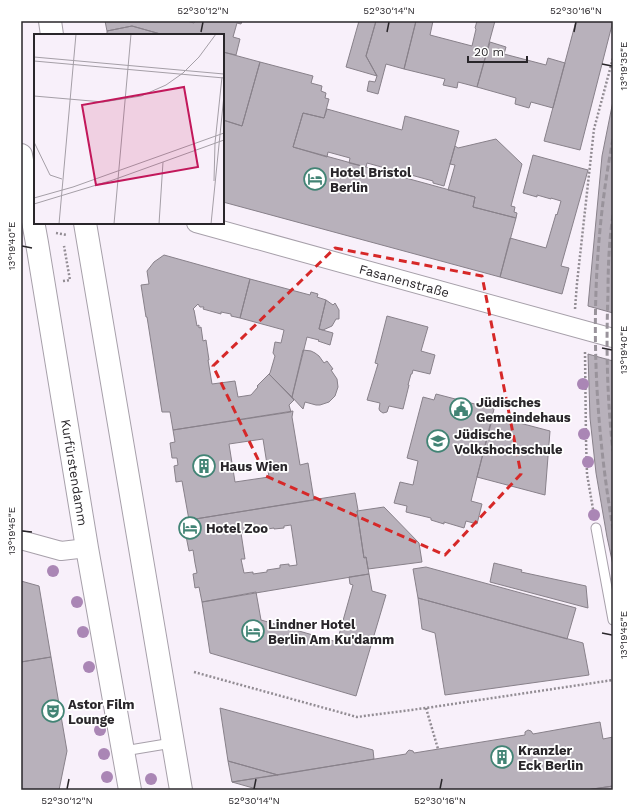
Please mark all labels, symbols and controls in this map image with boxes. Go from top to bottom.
text: 52°30'12"N [177,5,229,16]
text: 52°30'14"N [363,5,415,16]
text: 52°30'16"N [550,5,602,16]
inset map [34,34,224,224]
scale bar [468,38,527,64]
text: 13°19'35"E [618,42,629,90]
text: 20 m [474,45,504,59]
place label: Hotel Bristol Berlin [330,165,412,195]
hotel icon: Hotel Bristol Berlin [302,166,328,192]
text: 13°19'40"E [6,222,17,270]
street label: Fasanenstraße [357,261,451,300]
text: 13°19'40"E [618,326,629,374]
place label: Jüdisches Gemeindehaus [476,395,571,425]
public building icon: Jüdisches Gemeindehaus [448,396,474,422]
street label: Kurfürstendamm [58,418,90,527]
place label: Jüdische Volkshochschule [454,427,563,457]
school or university icon: Jüdische Volkshochschule [425,428,451,454]
building icon: Haus Wien [191,453,217,479]
place label: Haus Wien [220,459,288,474]
text: 13°19'45"E [6,507,17,555]
hotel icon: Hotel Zoo [177,515,203,541]
place label: Hotel Zoo [206,521,268,536]
text: 13°19'45"E [618,611,629,659]
place label: Lindner Hotel Berlin Am Ku'damm [268,617,394,647]
hotel icon: Lindner Hotel Berlin Am Ku'damm [240,618,266,644]
place label: Astor Film Lounge [68,697,135,727]
theatre icon: Astor Film Lounge [40,698,66,724]
place label: Kranzler Eck Berlin [518,743,583,773]
building icon: Kranzler Eck Berlin [489,744,515,770]
text: 52°30'12"N [41,795,93,806]
text: 52°30'14"N [228,795,280,806]
text: 52°30'16"N [414,795,466,806]

